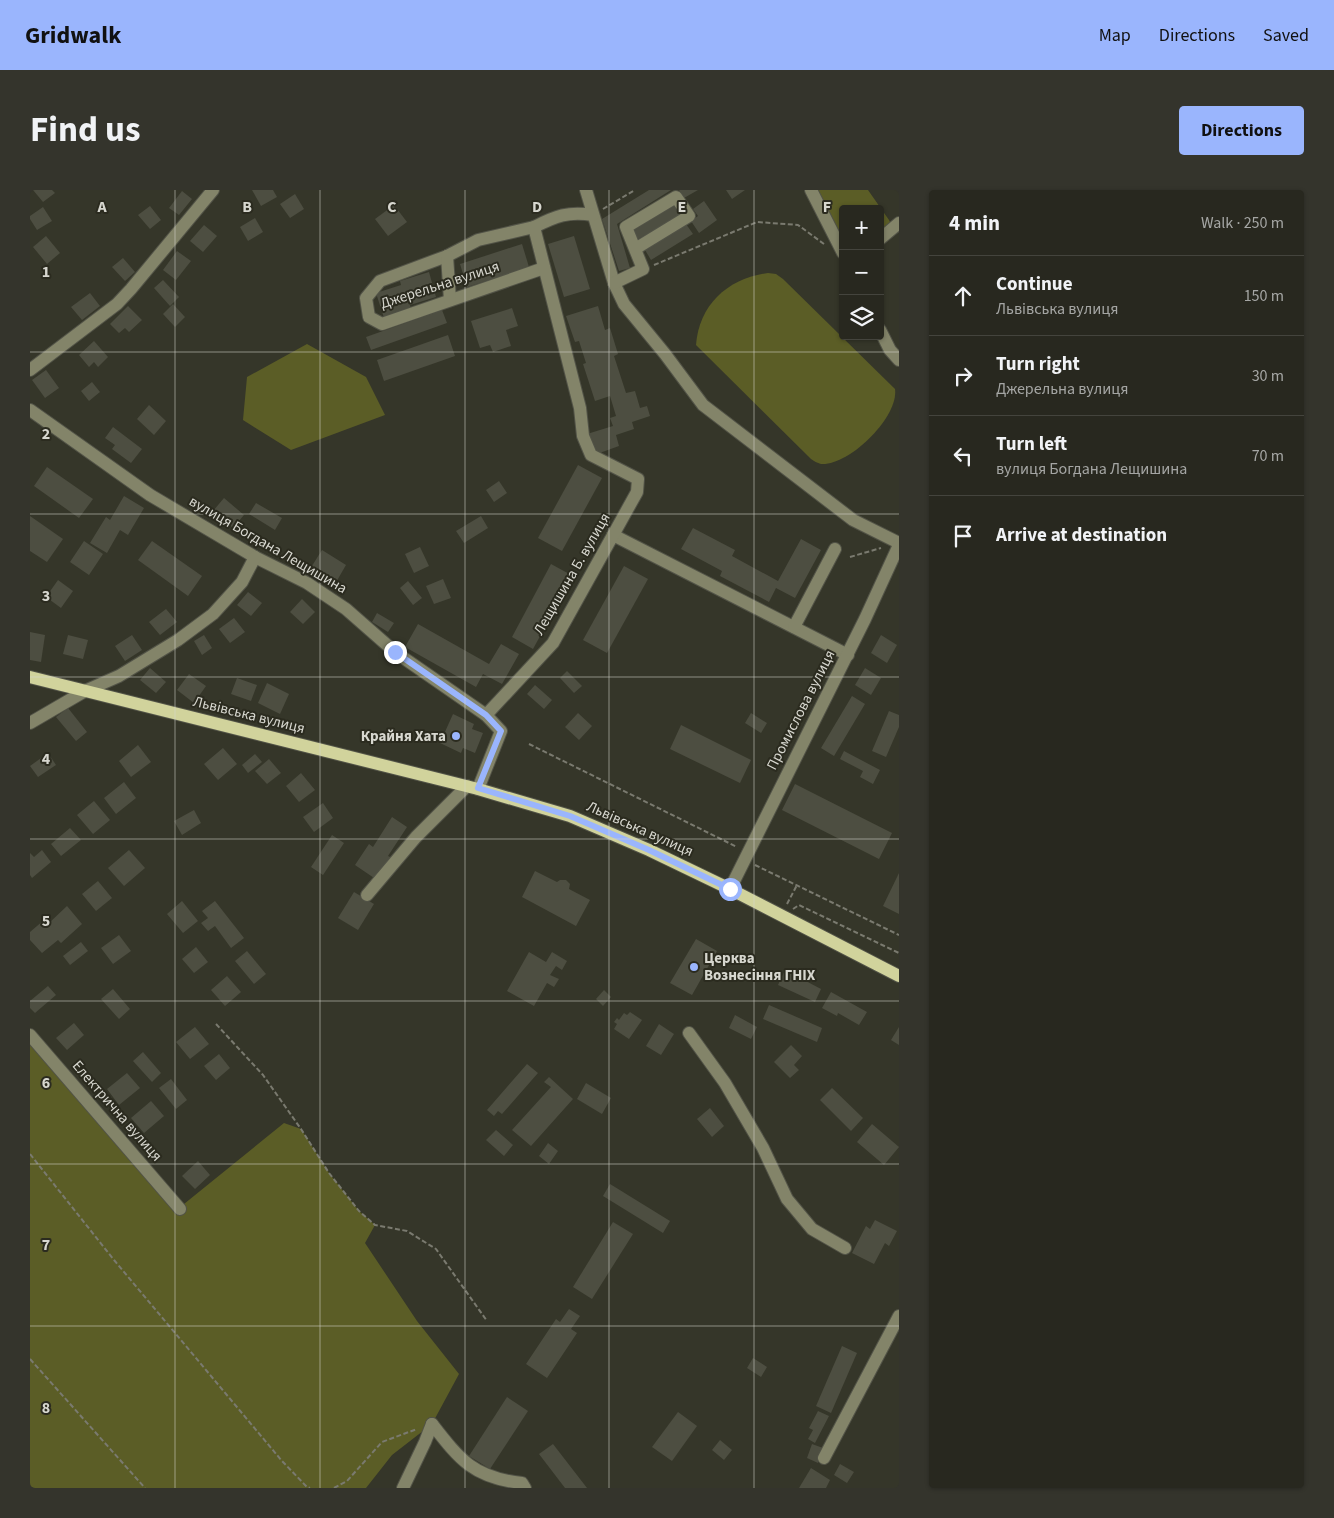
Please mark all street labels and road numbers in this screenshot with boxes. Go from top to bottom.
street label: Джерельна вулиця [378,256,502,314]
street label: вулиця Богдана Лещишина [185,491,351,599]
street label: Лещишина Б. вулиця [528,509,616,639]
street label: Промислова вулиця [762,646,840,774]
street label: Львівська вулиця [191,691,307,739]
street label: Львівська вулиця [583,796,697,862]
street label: Електрична вулиця [67,1056,167,1166]

